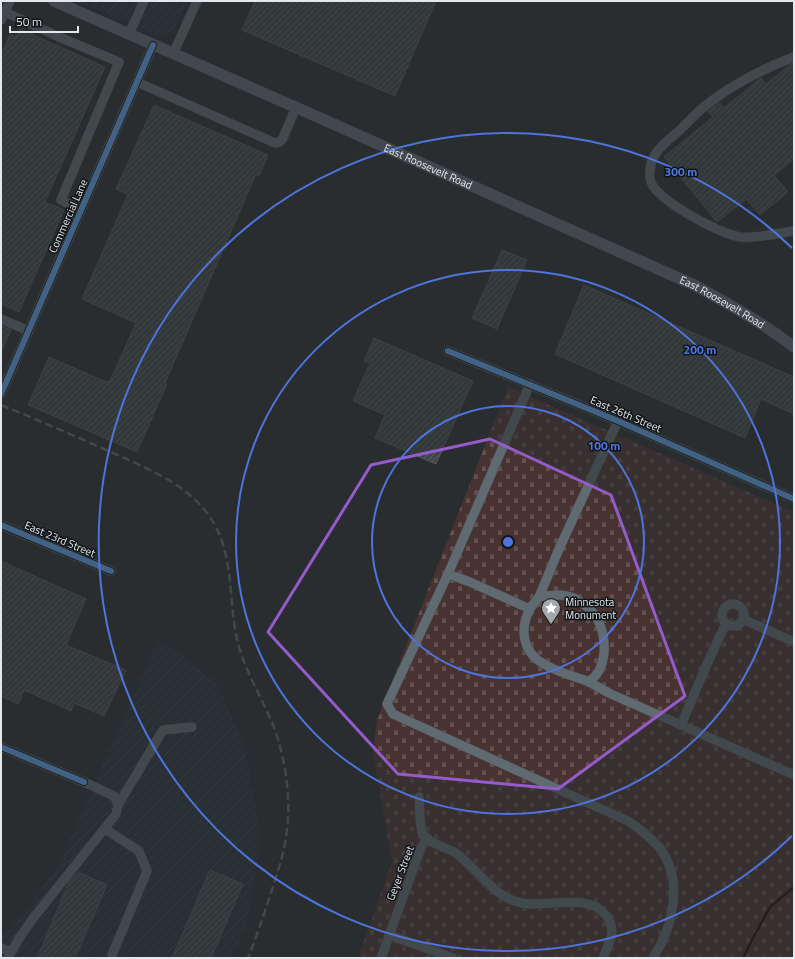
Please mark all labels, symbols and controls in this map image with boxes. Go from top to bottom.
scale bar [10,8,78,34]
text: 50 m [16,12,42,31]
street label: East Roosevelt Road [381,140,475,193]
text: 300 m [665,162,697,181]
street label: Commercial Lane [45,176,92,255]
street label: East Roosevelt Road [677,272,768,332]
text: 200 m [684,340,716,359]
street label: East 26th Street [588,392,664,436]
text: 100 m [588,436,620,455]
street label: East 23rd Street [22,517,98,561]
centre of rings [501,535,515,549]
place label: Minnesota Monument [565,594,616,623]
place icon: Minnesota Monument [540,597,562,625]
street label: Geyer Street [382,843,418,903]

